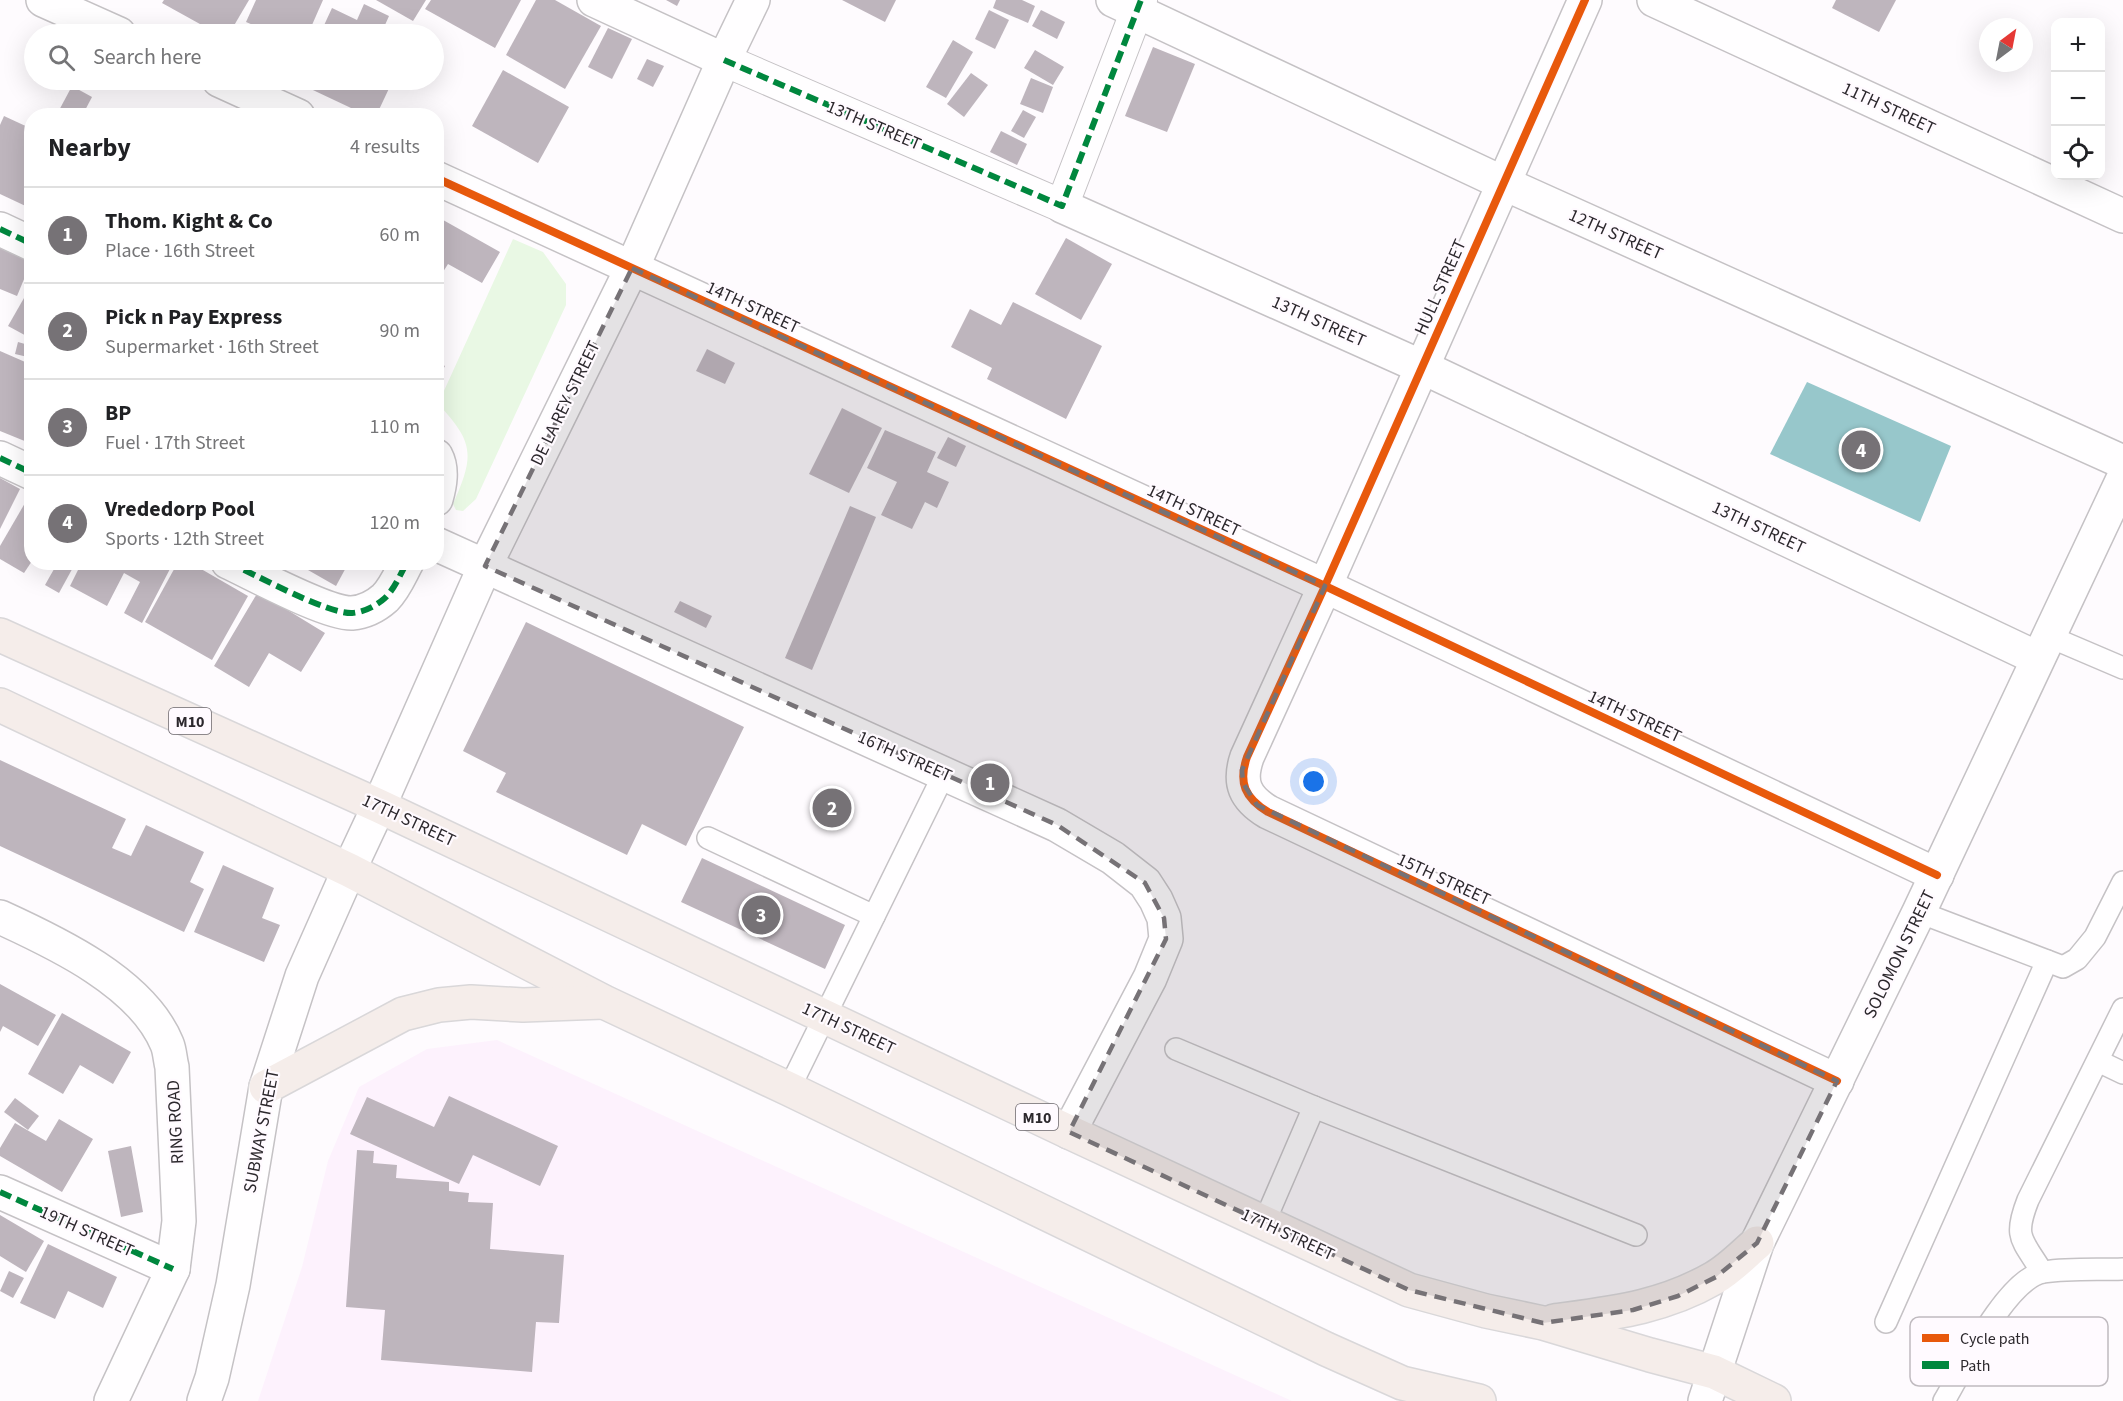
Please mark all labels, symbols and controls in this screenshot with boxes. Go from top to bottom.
north arrow [1979,18,2033,72]
map controls [2051,18,2105,180]
button: + [2051,18,2105,72]
search box [24,24,444,90]
icon: search [45,41,78,74]
text: Search here [93,41,201,73]
button: − [2051,72,2105,126]
street label: 11TH STREET [1838,76,1940,141]
street label: 13TH STREET [823,94,925,157]
button: locate [2051,126,2105,180]
text: Nearby [48,129,131,166]
text: 4 results [350,133,420,161]
street label: 12TH STREET [1565,203,1667,266]
text: Thom. Kight & Co [105,205,273,237]
text: 1 [62,221,73,249]
text: 60 m [380,221,420,249]
street label: HULL STREET [1408,235,1473,339]
text: Place · 16th Street [105,237,255,265]
street label: 14TH STREET [702,275,804,340]
street label: 13TH STREET [1268,290,1370,353]
text: Pick n Pay Express [105,301,282,333]
text: 2 [62,317,73,345]
text: 90 m [380,317,420,345]
text: Supermarket · 16th Street [105,333,319,361]
street label: DE LA REY STREET [524,336,607,470]
text: BP [105,397,131,429]
text: 3 [62,413,73,441]
text: 110 m [370,413,420,441]
pin: 4 [1842,428,1880,472]
text: Fuel · 17th Street [105,429,245,457]
street label: 14TH STREET [1143,478,1245,543]
text: Vrededorp Pool [105,493,255,525]
street label: 13TH STREET [1708,495,1810,560]
text: 4 [62,509,73,537]
text: 120 m [370,509,420,537]
text: Sports · 12th Street [105,525,264,553]
street label: 14TH STREET [1584,684,1686,749]
road number: M10 [169,708,211,734]
street label: 16TH STREET [854,725,956,788]
pin: 1 [970,760,1010,806]
your location [1299,767,1328,796]
pin: 2 [812,786,852,830]
street label: 17TH STREET [358,788,460,853]
street label: 15TH STREET [1393,847,1495,912]
street label: SOLOMON STREET [1858,886,1941,1023]
pin: 3 [742,892,780,938]
street label: 17TH STREET [798,996,900,1061]
street label: SUBWAY STREET [237,1067,286,1195]
street label: RING ROAD [161,1079,190,1165]
road number: M10 [1016,1104,1058,1130]
street label: 19TH STREET [36,1200,138,1263]
street label: 17TH STREET [1237,1202,1339,1267]
legend [1910,1317,2108,1386]
text: Cycle path [1960,1328,2029,1350]
text: Path [1960,1355,1990,1377]

